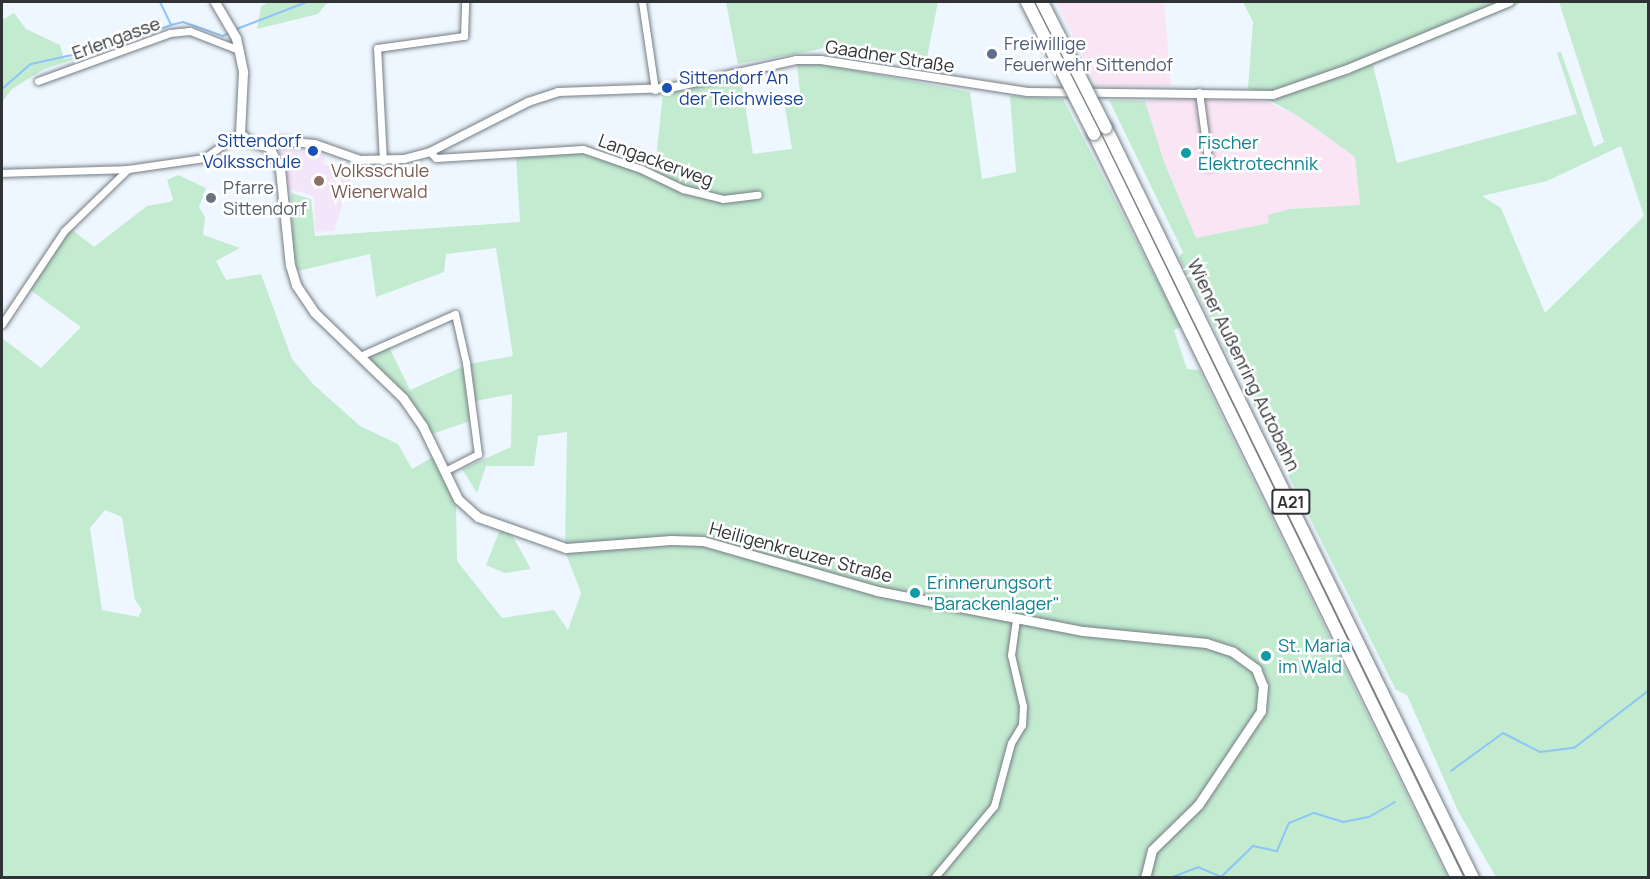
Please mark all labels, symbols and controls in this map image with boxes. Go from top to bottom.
street label: Erlengasse [69,12,163,64]
place label: Freiwillige Feuerwehr Sittendof [1004,33,1173,76]
street label: Gaadner Straße [824,35,956,77]
marker: Freiwillige Feuerwehr Sittendof [985,47,999,61]
place label: Sittendorf An der Teichwiese [679,67,803,110]
marker: Sittendorf An der Teichwiese [660,81,674,95]
street label: Langackerweg [596,129,716,191]
place label: Sittendorf Volksschule [203,130,301,172]
place label: Fischer Elektrotechnik [1198,132,1318,174]
marker: Sittendorf Volksschule [306,144,320,158]
marker: Fischer Elektrotechnik [1179,146,1193,160]
place label: Volksschule Wienerwald [331,160,429,202]
marker: Volksschule Wienerwald [312,174,326,188]
place label: Pfarre Sittendorf [223,177,307,219]
marker: Pfarre Sittendorf [204,191,218,205]
street label: Wiener Außenring Autobahn [1183,255,1305,475]
road number: A21 [1270,489,1312,515]
street label: Heiligenkreuzer Straße [707,517,895,587]
place label: Erinnerungsort "Barackenlager" [927,572,1060,614]
marker: Erinnerungsort "Barackenlager" [908,586,922,600]
place label: St. Maria im Wald [1278,635,1350,678]
marker: St. Maria im Wald [1259,649,1273,663]

